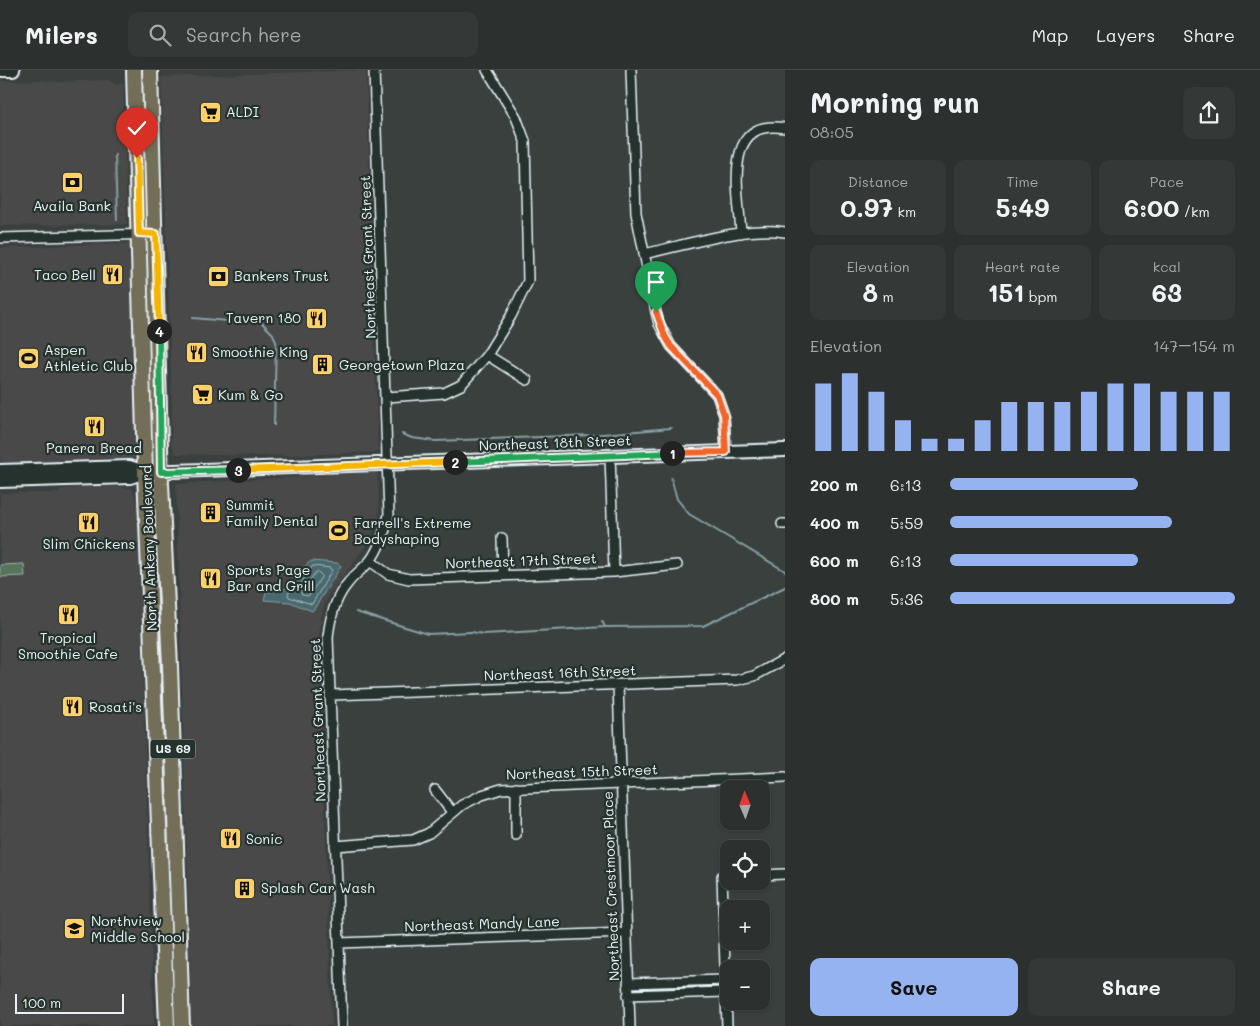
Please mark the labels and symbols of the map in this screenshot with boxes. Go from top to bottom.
supermarket icon: ALDI [198,100,222,124]
place label: ALDI [226,102,259,121]
pin [116,107,158,158]
bank icon: Availa Bank [60,171,84,195]
street label: Northeast Grant Street [355,175,380,339]
place label: Availa Bank [33,196,111,215]
pin [635,261,677,312]
restaurant icon: Taco Bell [100,263,124,287]
bank icon: Bankers Trust [206,264,230,288]
place label: Taco Bell [34,265,96,284]
place label: Bankers Trust [234,266,329,285]
restaurant icon: Tavern 180 [305,306,329,330]
place label: Tavern 180 [226,308,301,327]
pin: 4 [146,318,172,344]
place label: Aspen Athletic Club [44,340,133,375]
restaurant icon: Smoothie King [184,340,208,364]
place label: Smoothie King [212,342,308,361]
sports icon: Aspen Athletic Club [16,346,40,370]
building icon: Georgetown Plaza [311,353,335,377]
place label: Georgetown Plaza [339,355,465,374]
supermarket icon: Kum & Go [190,383,214,407]
place label: Kum & Go [218,385,283,404]
restaurant icon: Panera Bread [82,414,106,438]
street label: Northeast 18th Street [479,430,631,455]
place label: Panera Bread [46,438,142,457]
pin: 1 [660,440,684,466]
pin: 2 [442,450,468,474]
pin: 3 [226,458,250,482]
street label: North Ankeny Boulevard [136,465,161,631]
place label: Summit Family Dental [226,495,318,530]
building icon: Summit Family Dental [198,501,222,525]
restaurant icon: Slim Chickens [77,510,101,534]
place label: Farrell's Extreme Bodyshaping [354,513,472,548]
sports icon: Farrell's Extreme Bodyshaping [326,519,350,543]
place label: Slim Chickens [43,534,135,553]
street label: Northeast 17th Street [445,548,597,573]
place label: Sports Page Bar and Grill [227,560,314,595]
restaurant icon: Sports Page Bar and Grill [199,566,223,590]
restaurant icon: Tropical Smoothie Cafe [56,603,80,627]
place label: Tropical Smoothie Cafe [18,628,118,663]
street label: Northeast Grant Street [305,638,330,802]
street label: Northeast 16th Street [484,660,636,685]
restaurant icon: Rosati's [61,695,85,719]
place label: Rosati's [89,697,142,716]
road number: US 69 [150,740,196,759]
street label: Northeast 15th Street [506,759,658,784]
north arrow [720,780,770,830]
street label: Northeast Crestmoor Place [598,791,623,981]
restaurant icon: Sonic [218,827,242,851]
place label: Sonic [246,829,282,848]
building icon: Splash Car Wash [233,876,257,900]
place label: Splash Car Wash [261,878,375,897]
place label: Northview Middle School [91,911,185,946]
street label: Northeast Mandy Lane [404,911,560,936]
school or university icon: Northview Middle School [63,917,87,941]
scale bar [15,991,124,1014]

